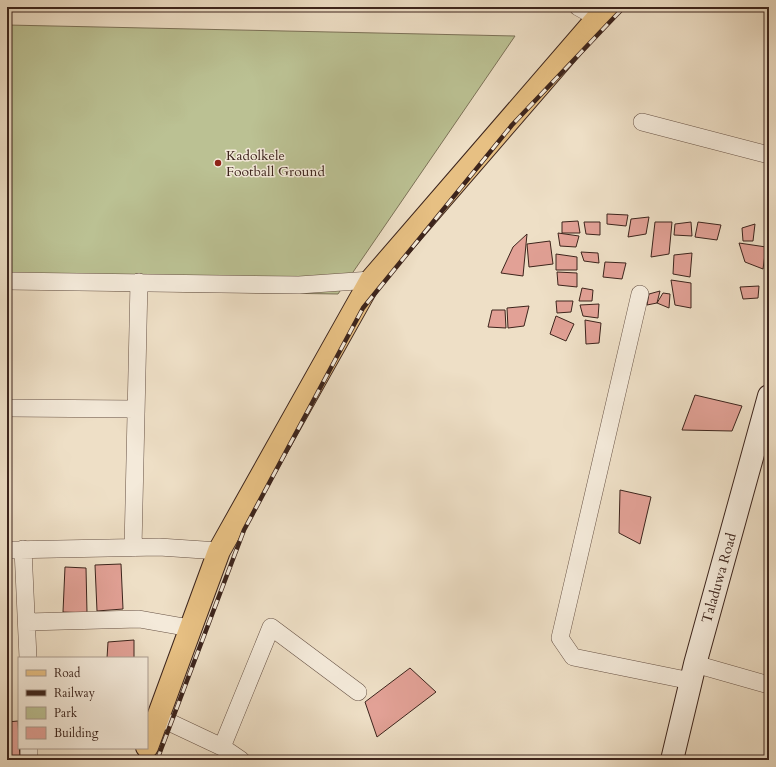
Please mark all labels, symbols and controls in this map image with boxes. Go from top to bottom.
place label: Kadolkele Football Ground [226,146,325,181]
marker: Kadolkele Football Ground [213,158,223,168]
street label: Taladuwa Road [697,530,741,625]
legend [18,657,148,749]
text: Road [54,665,81,681]
text: Railway [54,685,96,701]
text: Park [54,705,78,721]
text: Building [54,725,99,741]

